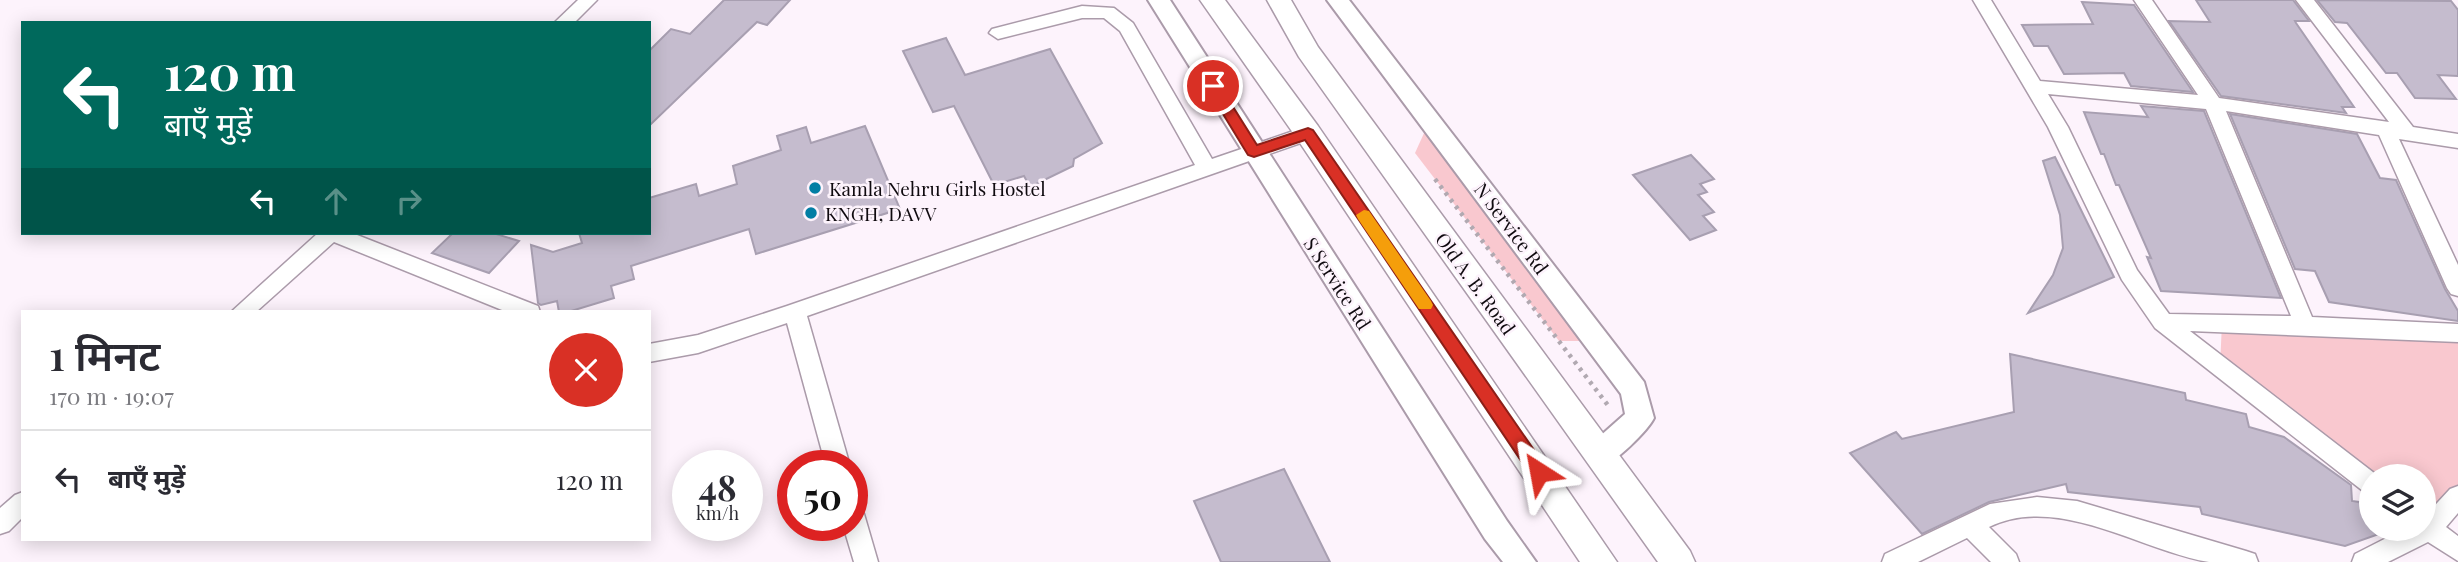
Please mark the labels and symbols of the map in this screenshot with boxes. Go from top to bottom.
pin [1183,56,1243,116]
place label: Kamla Nehru Girls Hostel [829,175,1046,201]
street label: N Service Rd [1469,177,1555,279]
marker: Kamla Nehru Girls Hostel [807,180,823,196]
place label: KNGH, DAVV [825,200,937,226]
marker: KNGH, DAVV [803,205,819,221]
street label: Old A. B. Road [1430,227,1522,339]
street label: S Service Rd [1298,232,1378,334]
position arrow [1502,435,1576,509]
speed limit sign: 50 [777,450,868,541]

